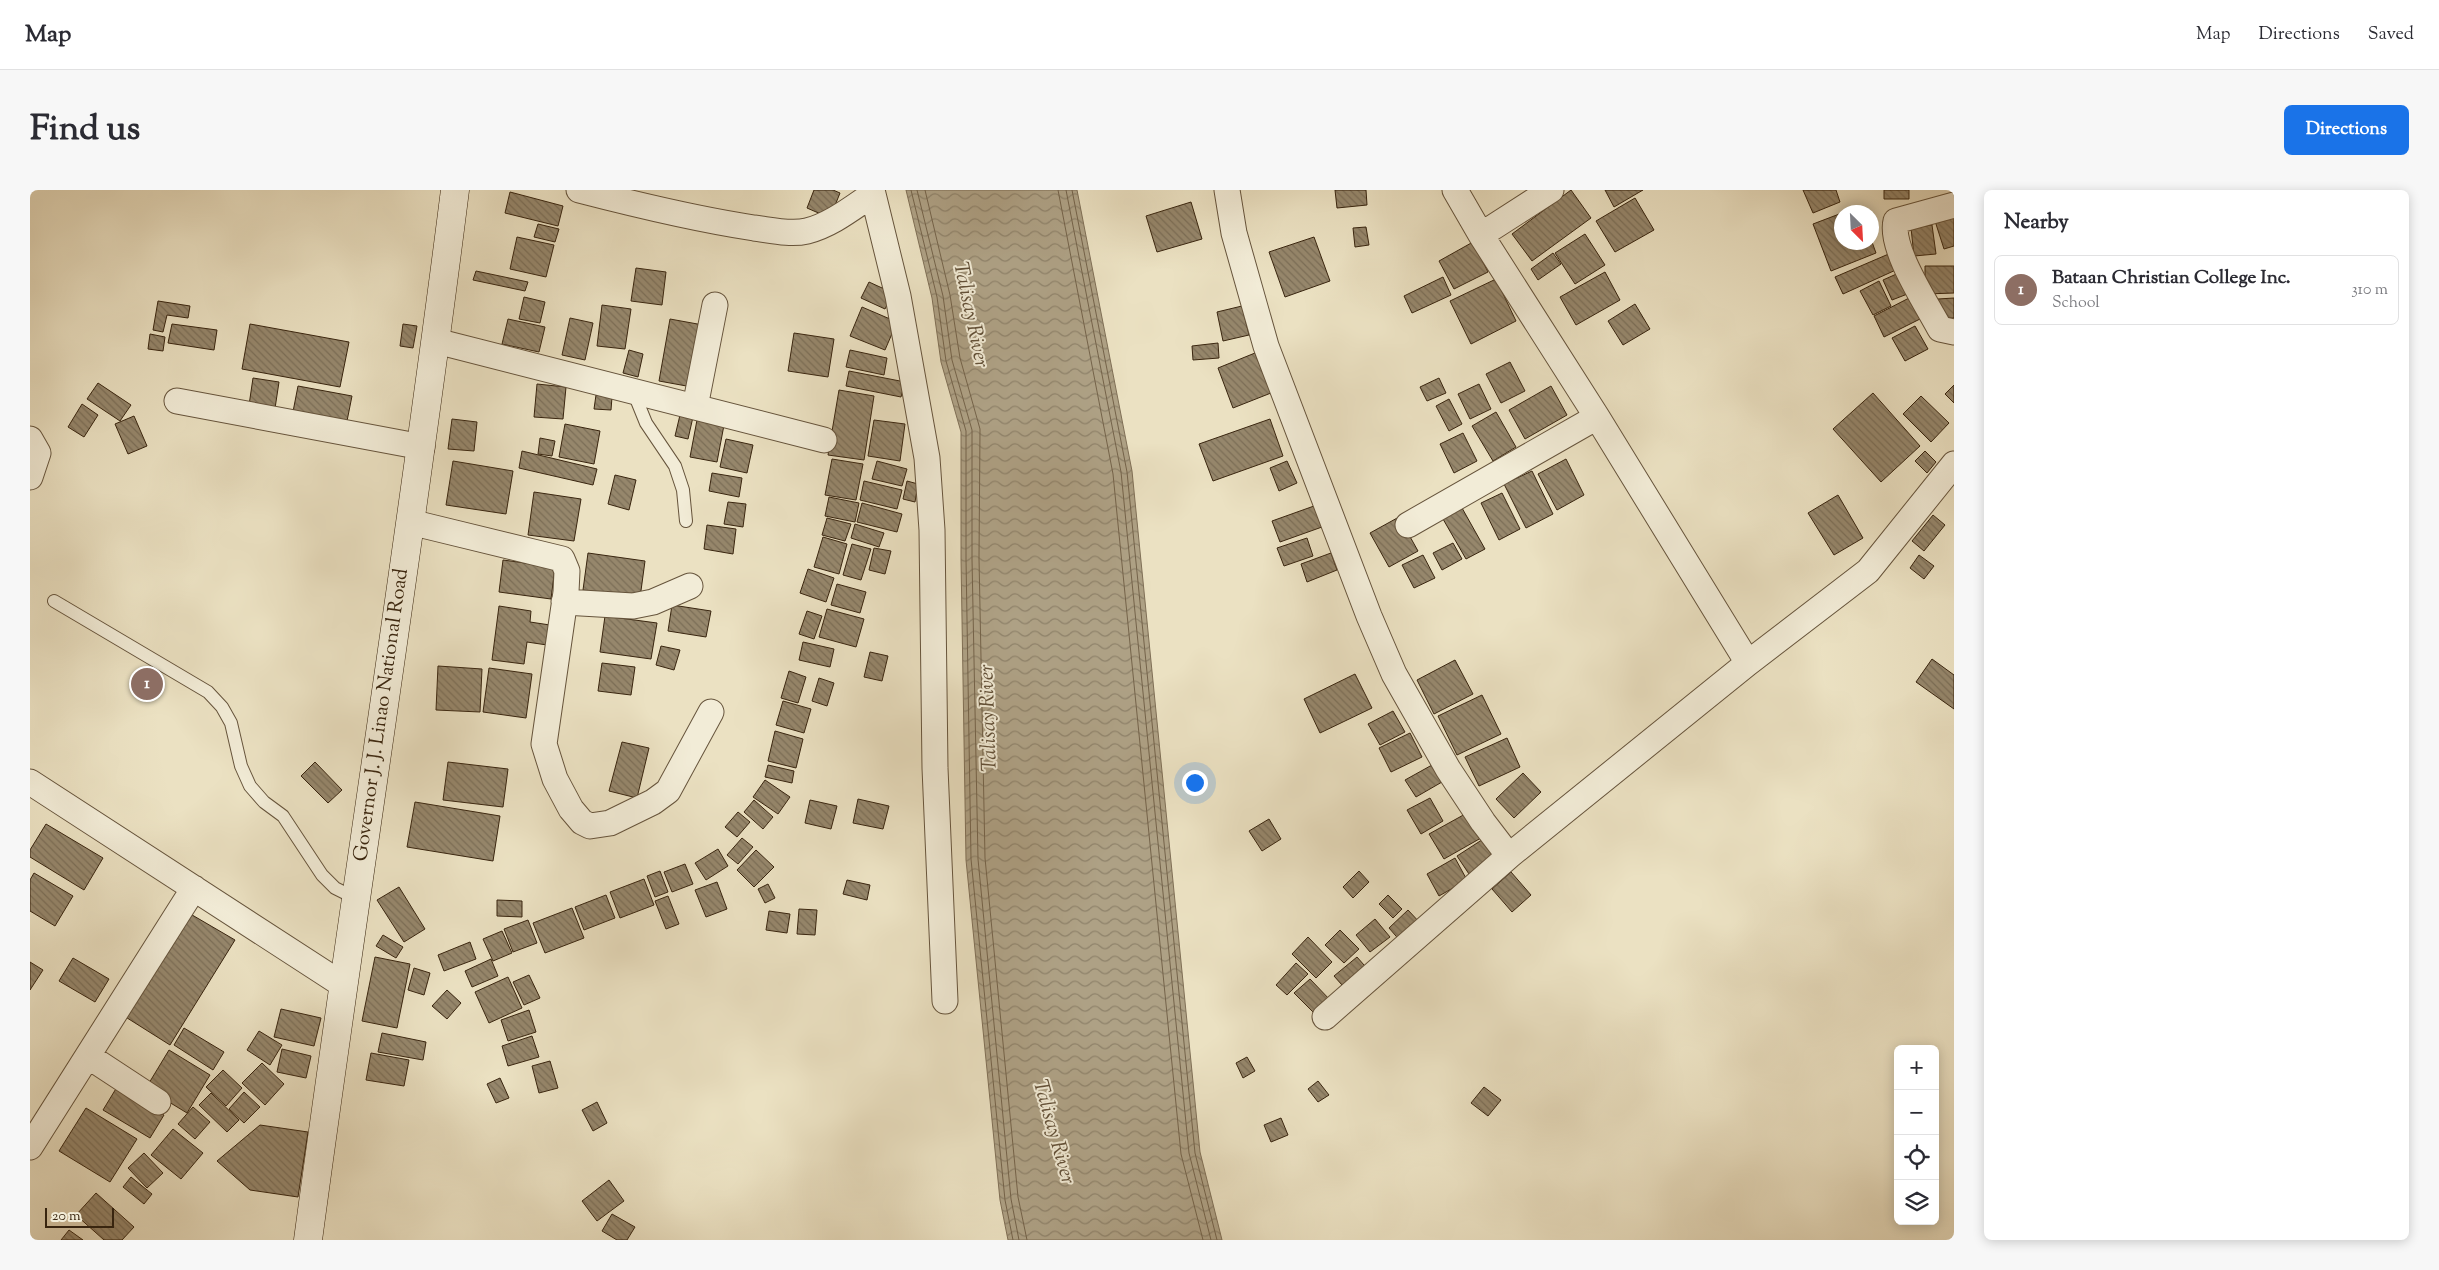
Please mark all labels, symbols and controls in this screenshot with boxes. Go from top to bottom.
text: Map [25,18,71,52]
text: Map [2196,22,2231,48]
text: Directions [2259,22,2340,48]
text: Saved [2368,22,2414,48]
text: Find us [30,105,140,156]
button: Directions [2284,105,2409,155]
north arrow [1834,205,1879,250]
text: Nearby [2004,208,2069,238]
water label: Talisay River [944,259,996,371]
text: Bataan Christian College Inc. [2052,265,2291,292]
text: 1 [2018,279,2024,302]
text: 310 m [2351,279,2388,302]
text: School [2052,292,2100,315]
street label: Governor J. J. Linao National Road [347,567,417,863]
water label: Talisay River [972,663,1006,772]
pin: 1 [131,665,163,703]
your location [1182,770,1208,796]
map controls [1894,1045,1939,1225]
button: + [1894,1045,1939,1090]
water label: Talisay River [1024,1076,1082,1188]
button: − [1894,1090,1939,1135]
button: locate [1894,1135,1939,1180]
button: layers [1894,1180,1939,1225]
scale bar [45,1205,114,1228]
text: 20 m [52,1207,81,1227]

